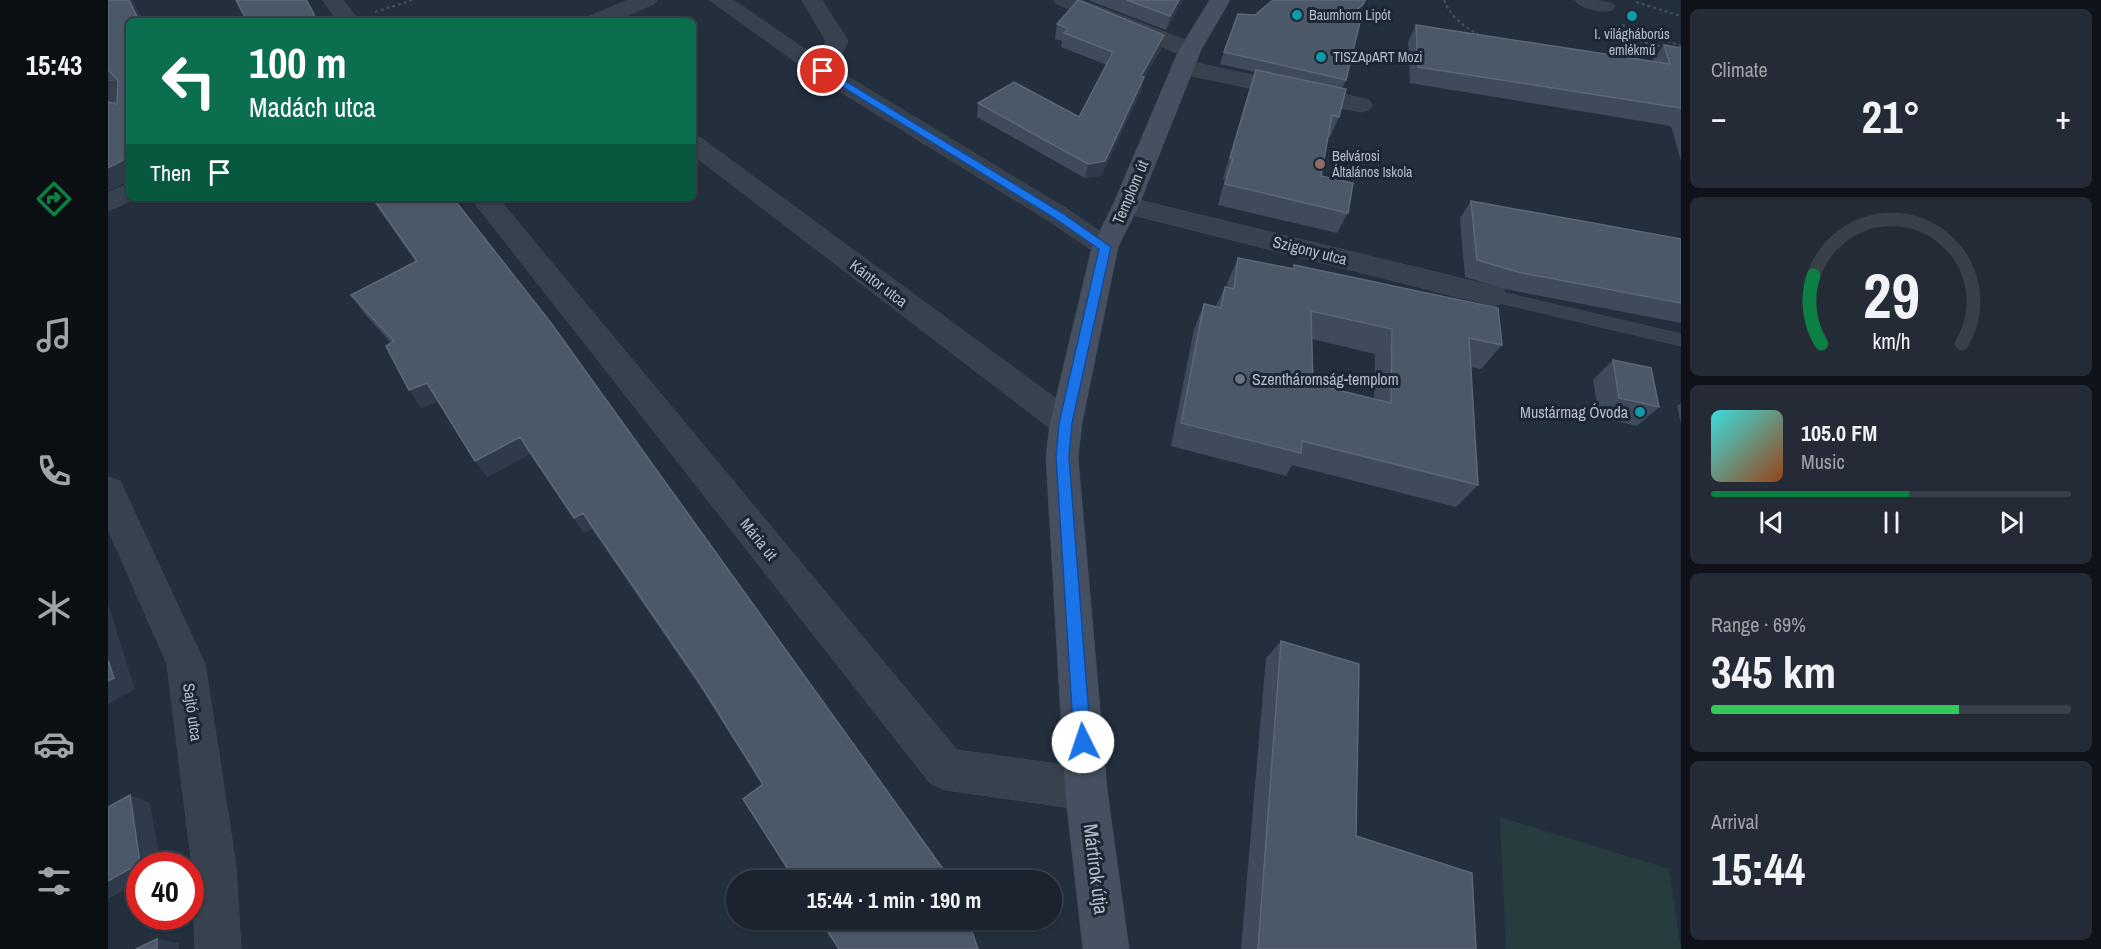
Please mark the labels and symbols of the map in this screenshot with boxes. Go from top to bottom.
place label: Baumhorn Lipót [1309,6,1391,24]
marker: Baumhorn Lipót [1290,8,1304,22]
marker: I. világháborús emlékmű [1625,9,1639,23]
place label: I. világháborús emlékmű [1594,25,1670,59]
pin [797,45,848,96]
place label: TISZApART Mozi [1333,48,1423,66]
marker: TISZApART Mozi [1314,50,1328,64]
place label: Belvárosi Általános Iskola [1331,147,1413,181]
street label: Templom út [1107,156,1154,228]
marker: Belvárosi Általános Iskola [1313,157,1327,171]
street label: Szigony utca [1271,230,1350,270]
street label: Kántor utca [846,254,913,312]
place label: Szentháromság-templom [1252,368,1399,390]
marker: Szentháromság-templom [1233,372,1247,386]
place label: Mustármag Óvoda [1520,401,1629,423]
marker: Mustármag Óvoda [1633,405,1647,419]
street label: Mária út [735,513,783,565]
street label: Sajtó utca [178,682,208,743]
position arrow [1051,710,1115,774]
street label: Mártírok útja [1078,822,1115,916]
speed limit sign: 40 [126,852,204,930]

